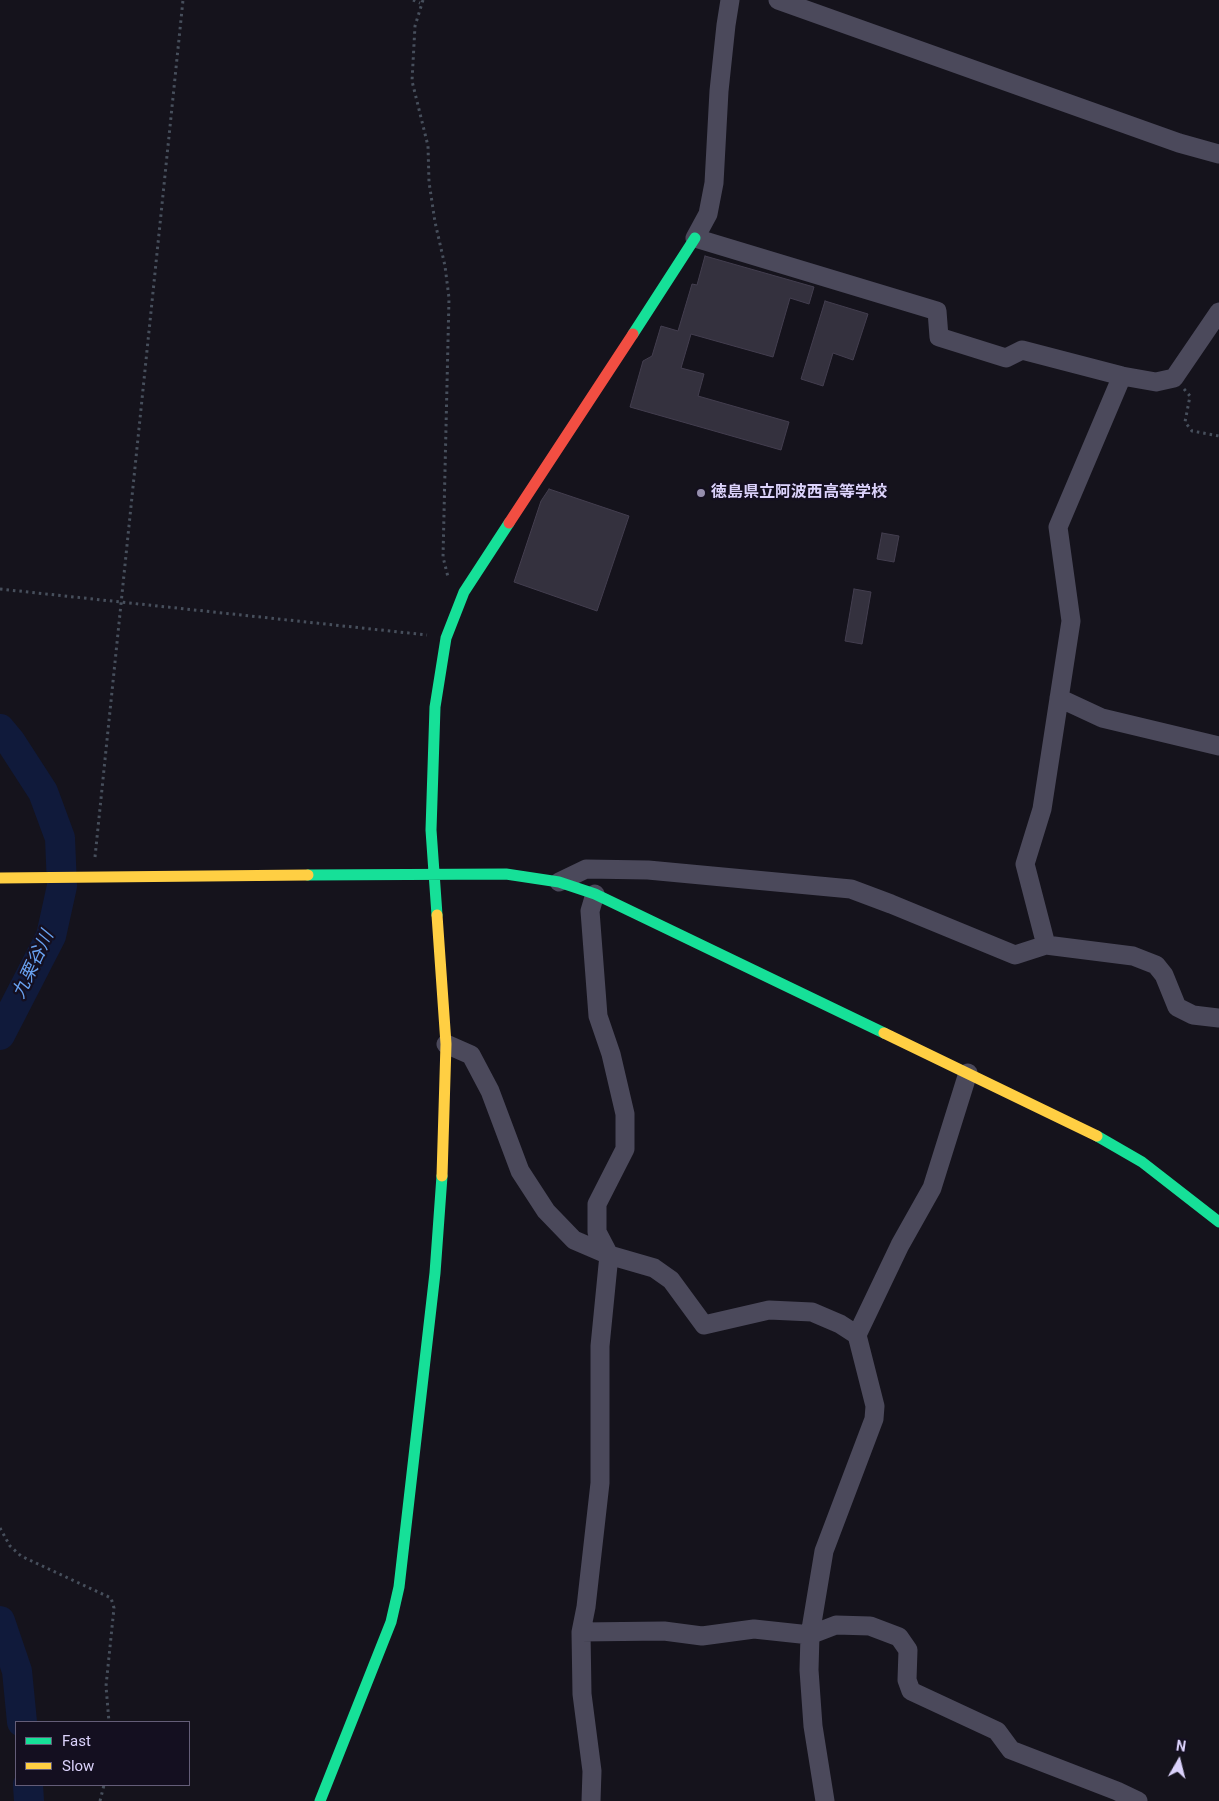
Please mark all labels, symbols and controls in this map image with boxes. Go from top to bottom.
place label: 徳島県立阿波西高等学校 [711,483,887,503]
marker: 徳島県立阿波西高等学校 [695,487,707,499]
water label: 九栗谷川 [9,928,59,1002]
legend [15,1721,190,1786]
text: Fast [62,1732,91,1750]
north arrow [1154,1736,1204,1786]
text: N [1175,1738,1187,1755]
text: Slow [62,1757,94,1775]

